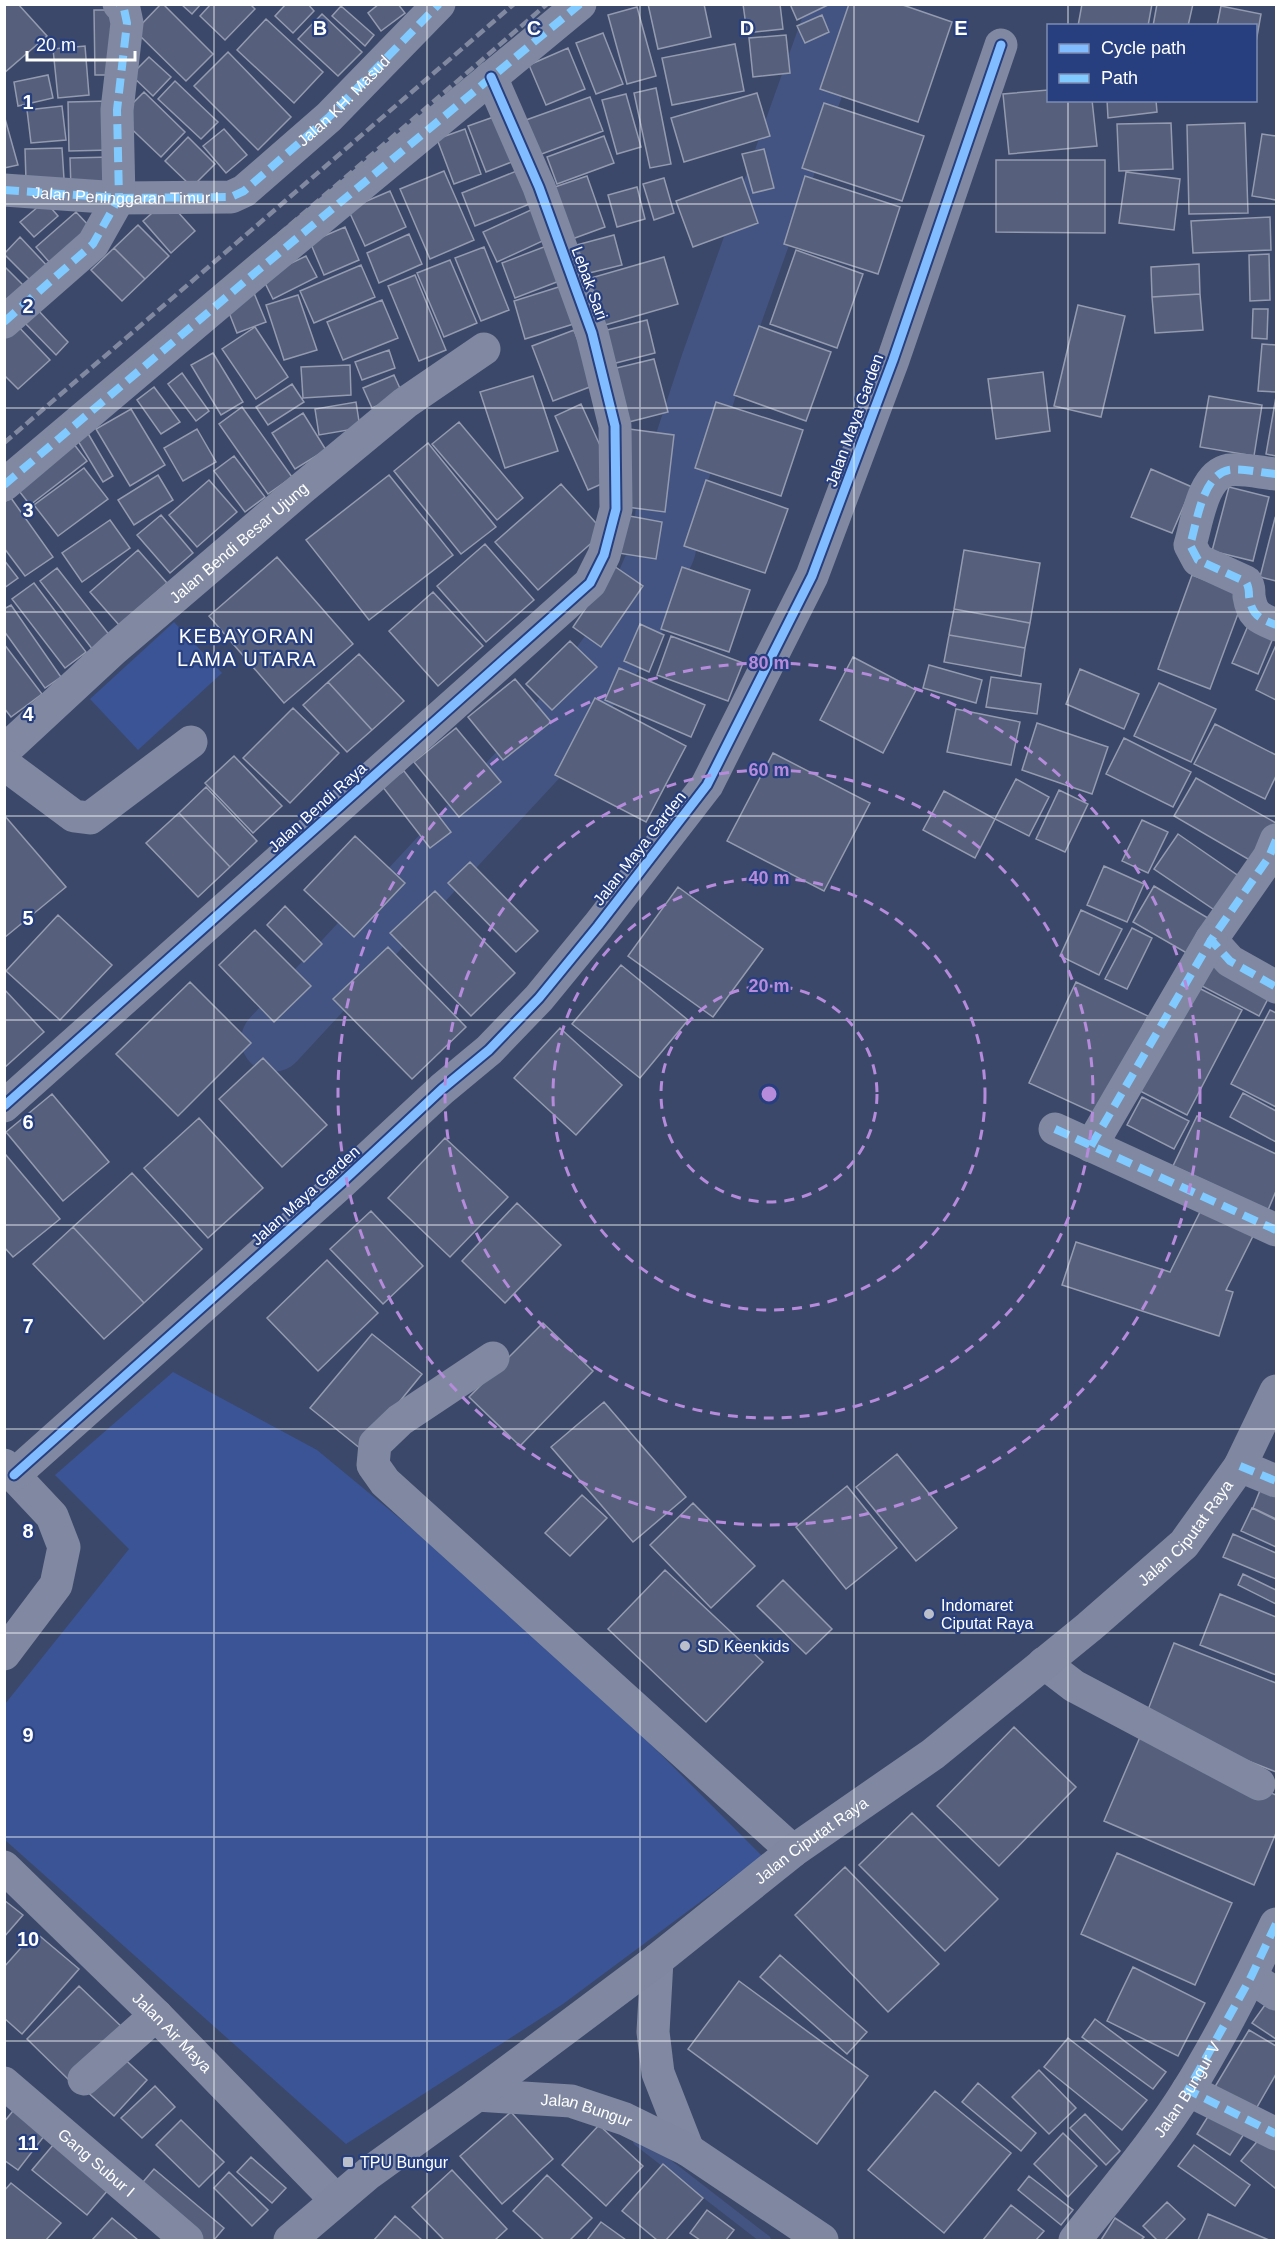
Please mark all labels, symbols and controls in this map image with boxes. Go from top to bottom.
text: B [313,17,327,39]
text: C [527,17,541,39]
text: D [740,17,754,39]
text: E [954,17,968,39]
scale bar [27,24,135,62]
legend [1047,24,1257,102]
text: 20 m [36,35,76,55]
text: Cycle path [1101,38,1186,58]
street label: Jalan KH. Masud [294,52,393,150]
text: Path [1101,68,1138,88]
text: 1 [22,91,34,113]
street label: Jalan Peninggaran Timur I [32,184,219,207]
street label: Lebak Sari [568,244,611,322]
text: 2 [22,295,34,317]
street label: Jalan Maya Garden [823,352,886,489]
street label: Jalan Bendi Besar Ujung [166,479,311,607]
text: 3 [22,499,34,521]
district label: KEBAYORAN LAMA UTARA [177,625,317,670]
text: 80 m [748,653,790,673]
text: 4 [22,703,34,725]
street label: Jalan Bendi Raya [265,759,370,856]
text: 60 m [748,760,790,780]
street label: Jalan Maya Garden [590,788,689,909]
text: 40 m [748,868,790,888]
text: 5 [22,907,34,929]
text: 20 m [748,976,790,996]
centre of rings [759,1084,779,1104]
text: 6 [22,1111,34,1133]
street label: Jalan Maya Garden [248,1142,363,1248]
text: 7 [22,1315,34,1337]
street label: Jalan Ciputat Raya [1135,1477,1236,1589]
text: 8 [22,1520,34,1542]
place label: Indomaret Ciputat Raya [941,1597,1034,1632]
marker: Indomaret Ciputat Raya [922,1607,936,1621]
place label: SD Keenkids [697,1638,790,1655]
marker: SD Keenkids [678,1639,692,1653]
text: 9 [22,1724,34,1746]
street label: Jalan Ciputat Raya [752,1794,871,1887]
text: 10 [17,1928,39,1950]
street label: Jalan Air Maya [129,1989,215,2076]
street label: Jalan Bungur V [1151,2038,1224,2140]
street label: Jalan Bungur [540,2091,635,2130]
street label: Gang Subur I [55,2125,138,2200]
text: 11 [17,2132,39,2154]
place label: TPU Bungur [360,2154,449,2171]
marker: TPU Bungur [341,2155,355,2169]

